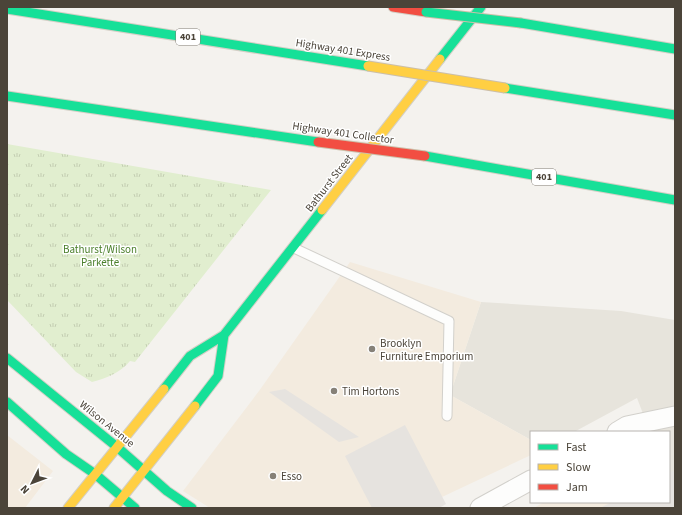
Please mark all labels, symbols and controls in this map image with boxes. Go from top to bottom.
road number: 401 [176,29,200,45]
street label: Highway 401 Express [295,35,392,65]
street label: Highway 401 Collector [291,118,395,148]
street label: Bathurst Street [302,151,356,215]
road number: 401 [532,169,556,185]
park label: Bathurst/Wilson Parkette [63,242,137,270]
place label: Brooklyn Furniture Emporium [380,336,473,364]
marker: Brooklyn Furniture Emporium [367,344,377,354]
place label: Tim Hortons [342,384,399,399]
marker: Tim Hortons [329,386,339,396]
street label: Wilson Avenue [76,397,138,451]
legend [530,431,670,503]
text: Fast [566,439,586,456]
text: Slow [566,459,591,476]
north arrow [12,463,52,503]
place label: Esso [281,469,302,484]
marker: Esso [268,471,278,481]
text: Jam [566,479,588,496]
text: N [17,482,33,497]

